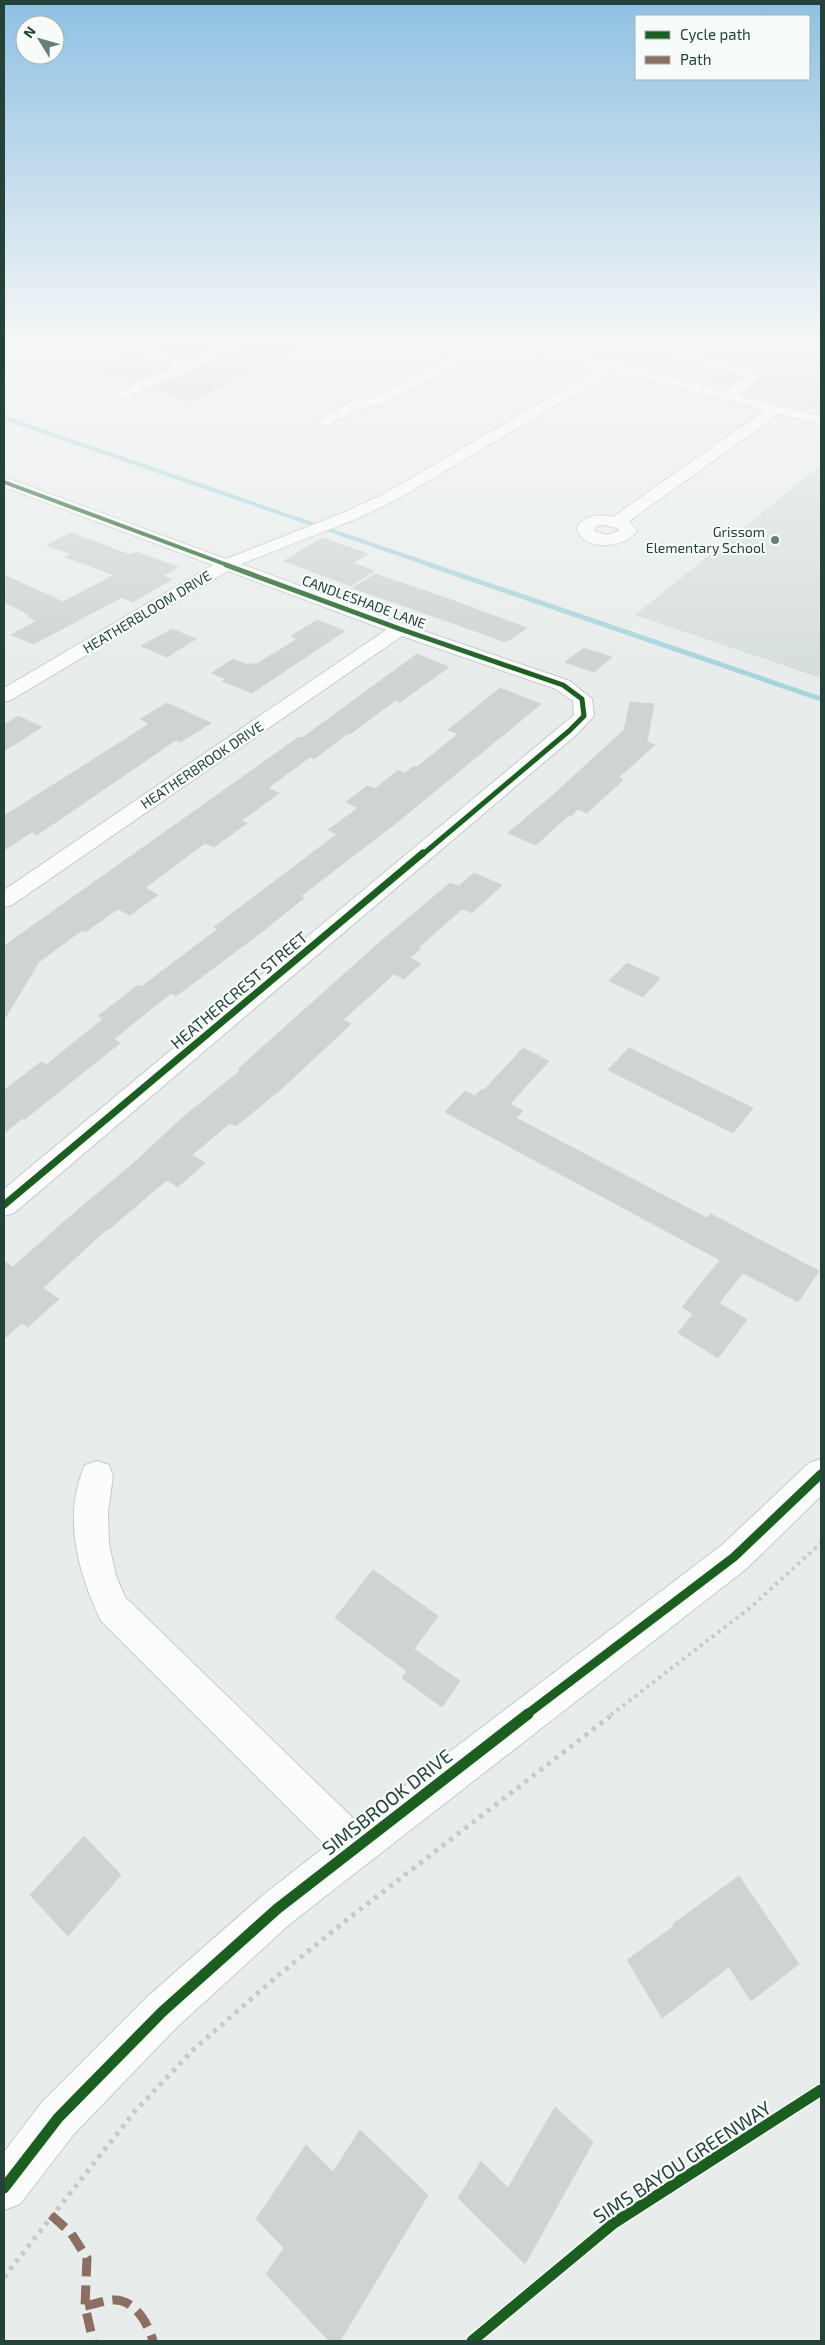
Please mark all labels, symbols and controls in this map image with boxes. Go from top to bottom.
north arrow [15,15,65,65]
legend [635,15,810,80]
text: N [19,23,39,41]
text: Cycle path [680,25,751,43]
text: Path [680,50,711,68]
place label: Grissom Elementary School [646,523,766,556]
marker: Grissom Elementary School [769,534,781,546]
street label: HEATHERBLOOM DRIVE [79,566,214,657]
street label: CANDLESHADE LANE [300,571,429,632]
street label: HEATHERBROOK DRIVE [137,717,266,812]
street label: HEATHERCREST STREET [167,927,311,1052]
street label: SIMSBROOK DRIVE [317,1744,456,1860]
street label: SIMS BAYOU GREENWAY [588,2095,775,2228]

